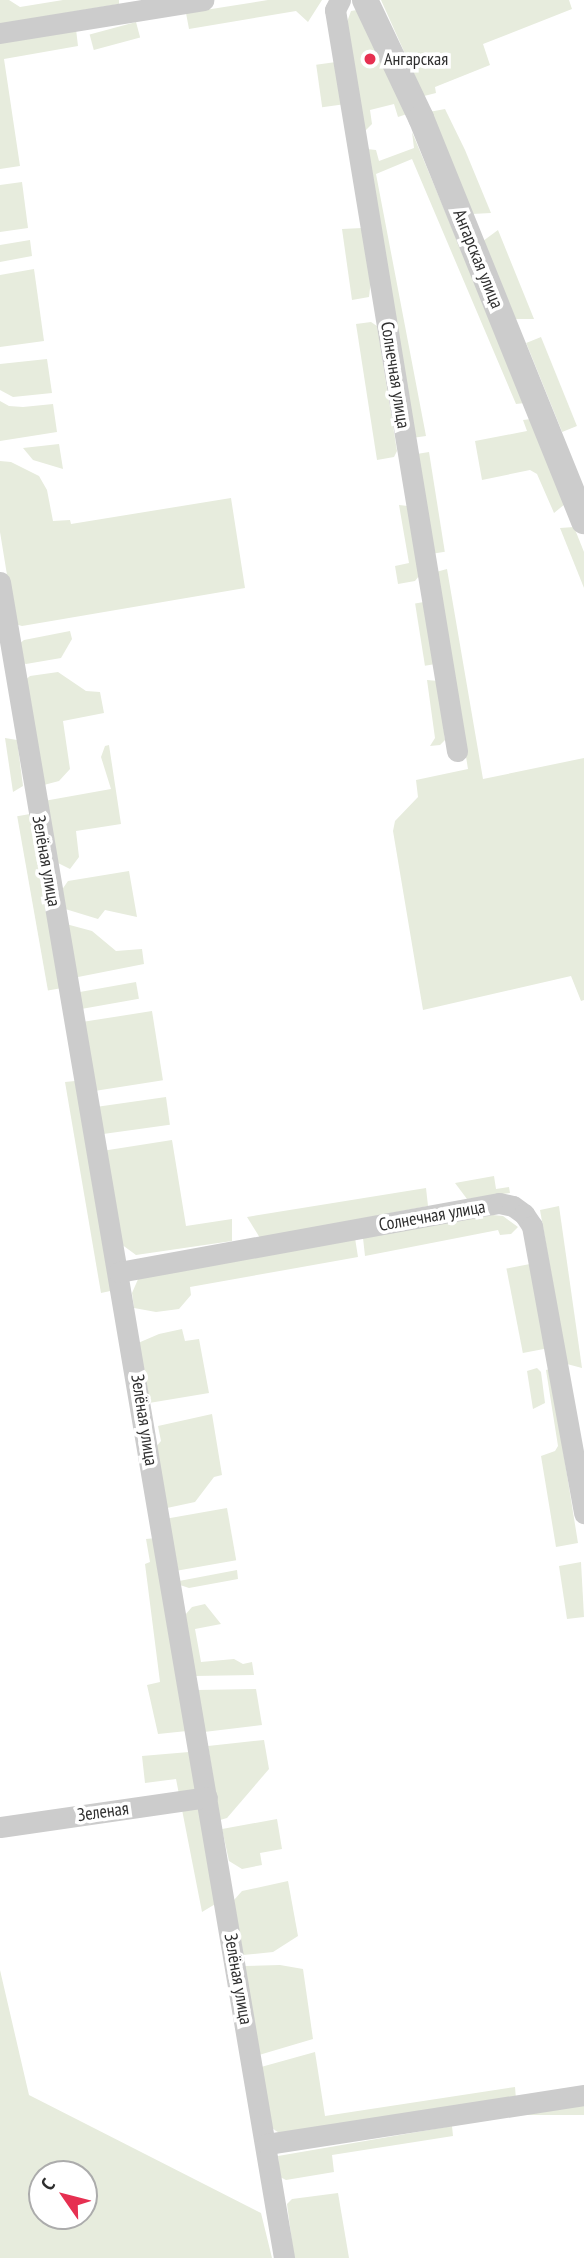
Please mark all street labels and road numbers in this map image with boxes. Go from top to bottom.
street label: Ангарская улица [448,206,508,312]
street label: Солнечная улица [376,320,414,430]
street label: Зелёная улица [27,814,65,908]
street label: Солнечная улица [377,1196,487,1236]
street label: Зелёная улица [126,1373,162,1467]
street label: Зеленая [76,1798,130,1826]
street label: Зелёная улица [219,1932,257,2026]

